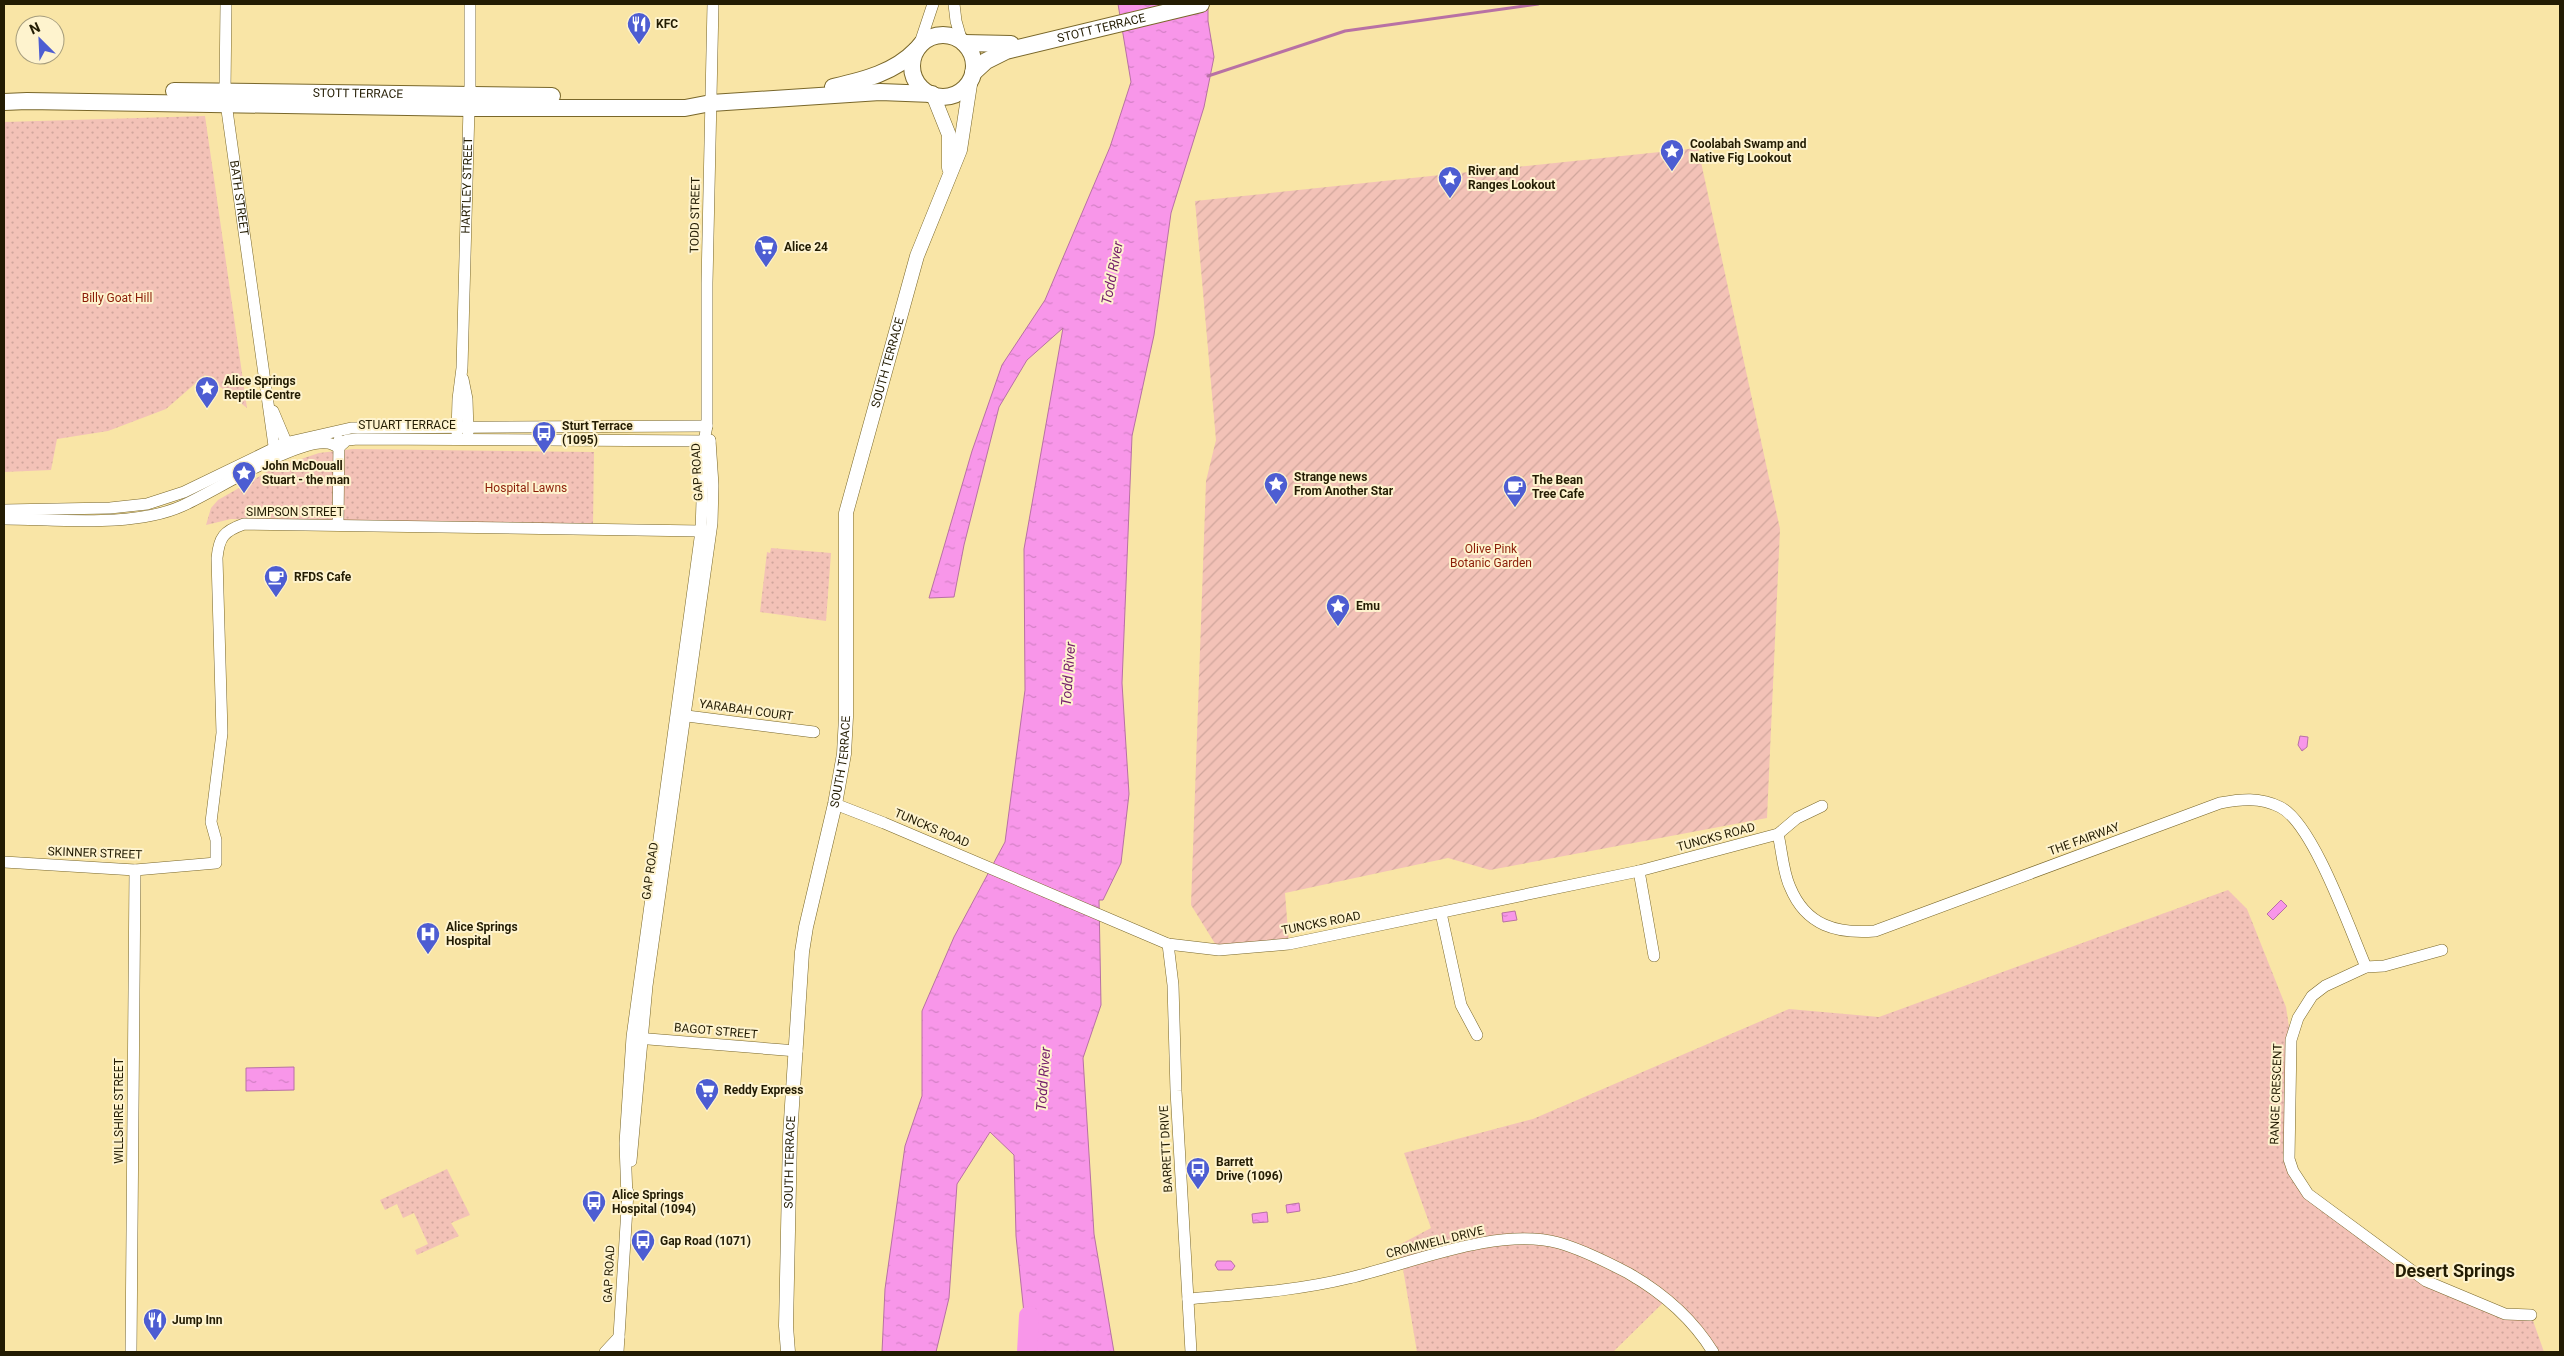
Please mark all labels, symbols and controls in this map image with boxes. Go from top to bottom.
restaurant icon: KFC [626,11,652,45]
street label: STOTT TERRACE [1056,11,1147,45]
north arrow [15,15,65,65]
place label: KFC [656,17,678,31]
text: N [27,19,42,37]
street label: STOTT TERRACE [313,86,403,101]
street label: HARTLEY STREET [459,137,475,234]
place label: Coolabah Swamp and Native Fig Lookout [1690,137,1807,165]
place icon: Coolabah Swamp and Native Fig Lookout [1659,138,1685,172]
street label: BATH STREET [227,160,252,237]
place label: River and Ranges Lookout [1468,164,1555,192]
place icon: River and Ranges Lookout [1437,165,1463,199]
street label: TODD STREET [687,177,703,253]
supermarket icon: Alice 24 [753,234,779,268]
place label: Alice 24 [784,240,828,254]
water label: Todd River [1098,240,1126,306]
park label: Billy Goat Hill [82,291,152,305]
street label: SOUTH TERRACE [868,316,907,409]
place label: Alice Springs Reptile Centre [224,374,301,402]
place icon: Alice Springs Reptile Centre [194,375,220,409]
street label: STUART TERRACE [358,418,456,432]
place label: Sturt Terrace (1095) [562,419,633,447]
bus stop icon: Sturt Terrace (1095) [531,420,557,454]
street label: GAP ROAD [688,443,706,501]
place label: John McDouall Stuart - the man [262,459,350,487]
place icon: John McDouall Stuart - the man [231,460,257,494]
place label: Strange news From Another Star [1294,470,1394,498]
place icon: Strange news From Another Star [1263,471,1289,505]
place label: The Bean Tree Cafe [1532,473,1585,501]
cafe icon: The Bean Tree Cafe [1502,474,1528,508]
park label: Hospital Lawns [485,481,567,495]
street label: SIMPSON STREET [246,505,344,519]
park label: Olive Pink Botanic Garden [1450,542,1532,570]
cafe icon: RFDS Cafe [263,564,289,598]
place label: RFDS Cafe [294,570,352,584]
place icon: Emu [1325,593,1351,627]
place label: Emu [1356,599,1380,613]
water label: Todd River [1058,641,1078,706]
street label: YARABAH COURT [698,696,794,724]
street label: SOUTH TERRACE [827,715,853,809]
street label: TUNCKS ROAD [892,806,972,850]
street label: THE FAIRWAY [2047,819,2122,858]
street label: TUNCKS ROAD [1675,820,1757,854]
street label: GAP ROAD [639,841,661,901]
street label: SKINNER STREET [47,844,143,862]
street label: TUNCKS ROAD [1280,908,1362,938]
place label: Alice Springs Hospital [446,920,518,948]
hospital icon: Alice Springs Hospital [415,921,441,955]
street label: BAGOT STREET [674,1020,758,1042]
street label: RANGE CRESCENT [2267,1043,2285,1145]
water label: Todd River [1033,1046,1053,1111]
street label: WILLSHIRE STREET [112,1058,126,1164]
supermarket icon: Reddy Express [694,1077,720,1111]
place label: Reddy Express [724,1083,803,1097]
street label: BARRETT DRIVE [1157,1105,1175,1193]
street label: SOUTH TERRACE [781,1115,798,1209]
place label: Barrett Drive (1096) [1216,1155,1283,1183]
bus stop icon: Barrett Drive (1096) [1185,1156,1211,1190]
place label: Alice Springs Hospital (1094) [612,1188,696,1216]
bus stop icon: Alice Springs Hospital (1094) [581,1189,607,1223]
street label: CROMWELL DRIVE [1385,1223,1486,1261]
bus stop icon: Gap Road (1071) [630,1228,656,1262]
place label: Gap Road (1071) [660,1234,751,1248]
street label: GAP ROAD [600,1245,618,1303]
district label: Desert Springs [2395,1260,2515,1281]
restaurant icon: Jump Inn [142,1307,168,1341]
place label: Jump Inn [172,1313,223,1327]

